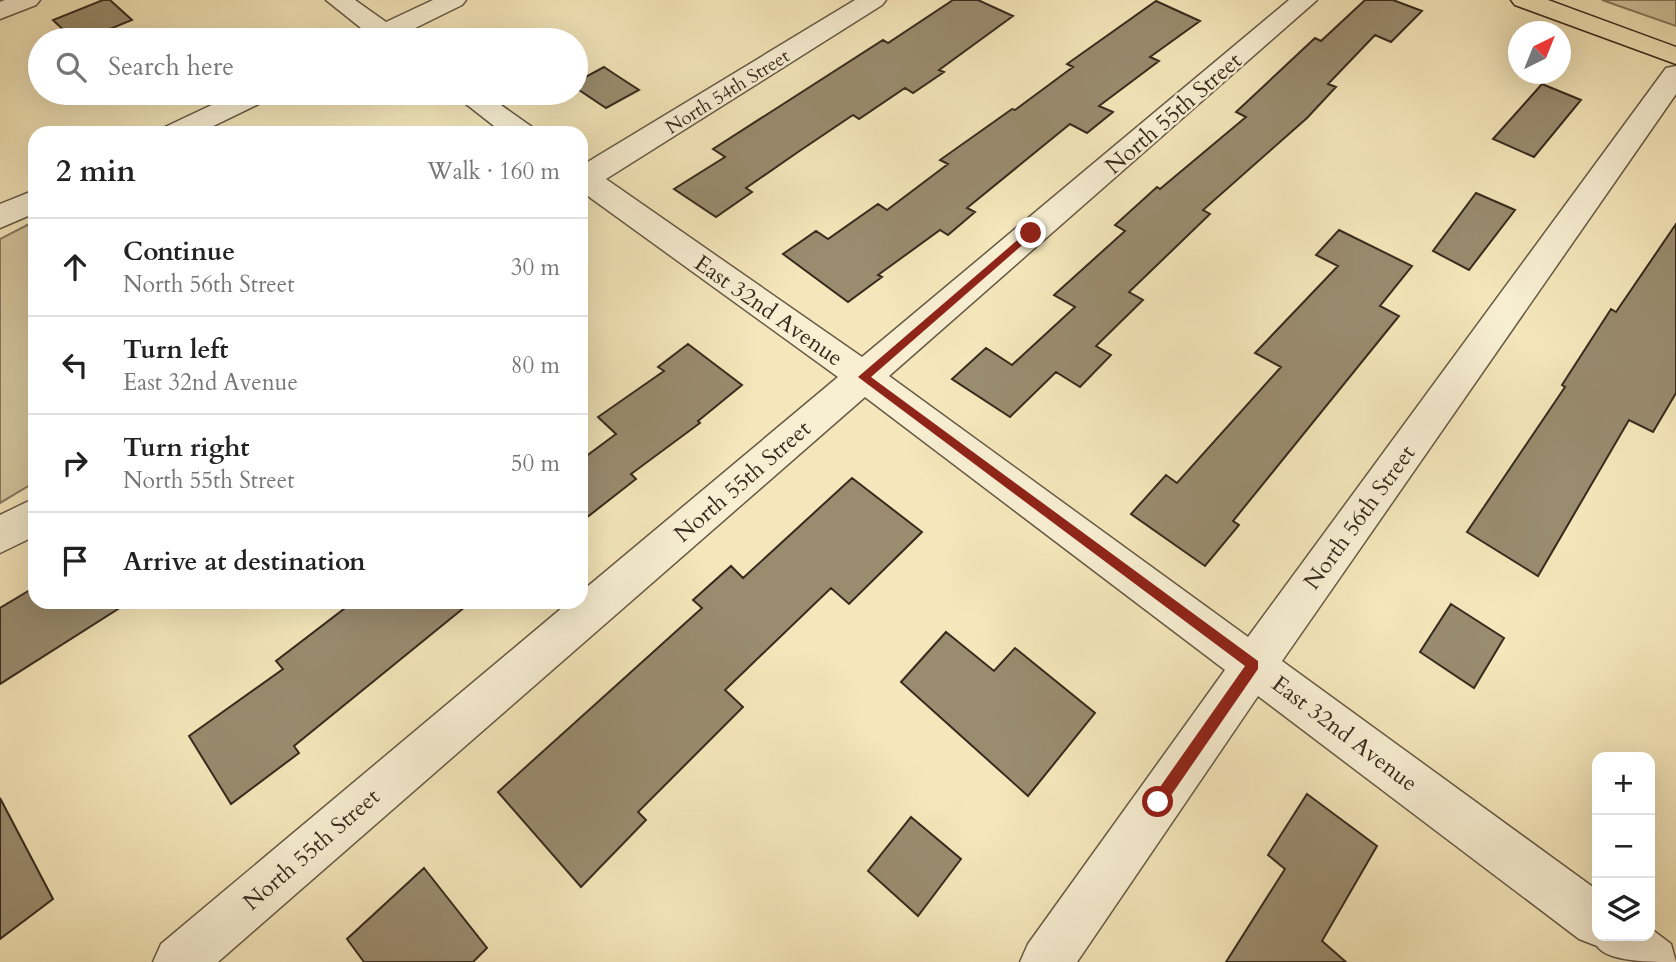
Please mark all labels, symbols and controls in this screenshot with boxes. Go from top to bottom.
north arrow [1508,21,1571,84]
search box [28,28,588,105]
street label: North 54th Street [661,43,794,140]
street label: North 55th Street [1098,45,1248,181]
icon: search [52,48,90,86]
text: Search here [108,49,234,84]
text: 2 min [56,151,136,192]
text: Walk · 160 m [427,156,560,187]
route end [1015,217,1046,248]
text: Continue [123,234,235,269]
icon: ahead [56,248,94,286]
street label: East 32nd Avenue [688,248,849,373]
text: 30 m [511,252,560,283]
text: North 56th Street [123,269,294,300]
text: Turn left [123,332,228,367]
icon: left [56,346,94,384]
text: 80 m [511,350,560,381]
text: East 32nd Avenue [123,367,298,398]
street label: North 55th Street [667,413,817,549]
text: Turn right [123,430,250,465]
street label: North 56th Street [1296,439,1422,596]
icon: right [56,444,94,482]
text: 50 m [511,448,560,479]
text: North 55th Street [123,465,294,496]
icon: arrive [56,542,94,580]
text: Arrive at destination [123,544,366,579]
street label: East 32nd Avenue [1266,668,1424,798]
map controls [1592,752,1655,941]
button: + [1592,752,1655,815]
street label: North 55th Street [236,781,386,917]
route start [1142,786,1173,817]
button: − [1592,815,1655,878]
button: layers [1592,878,1655,941]

